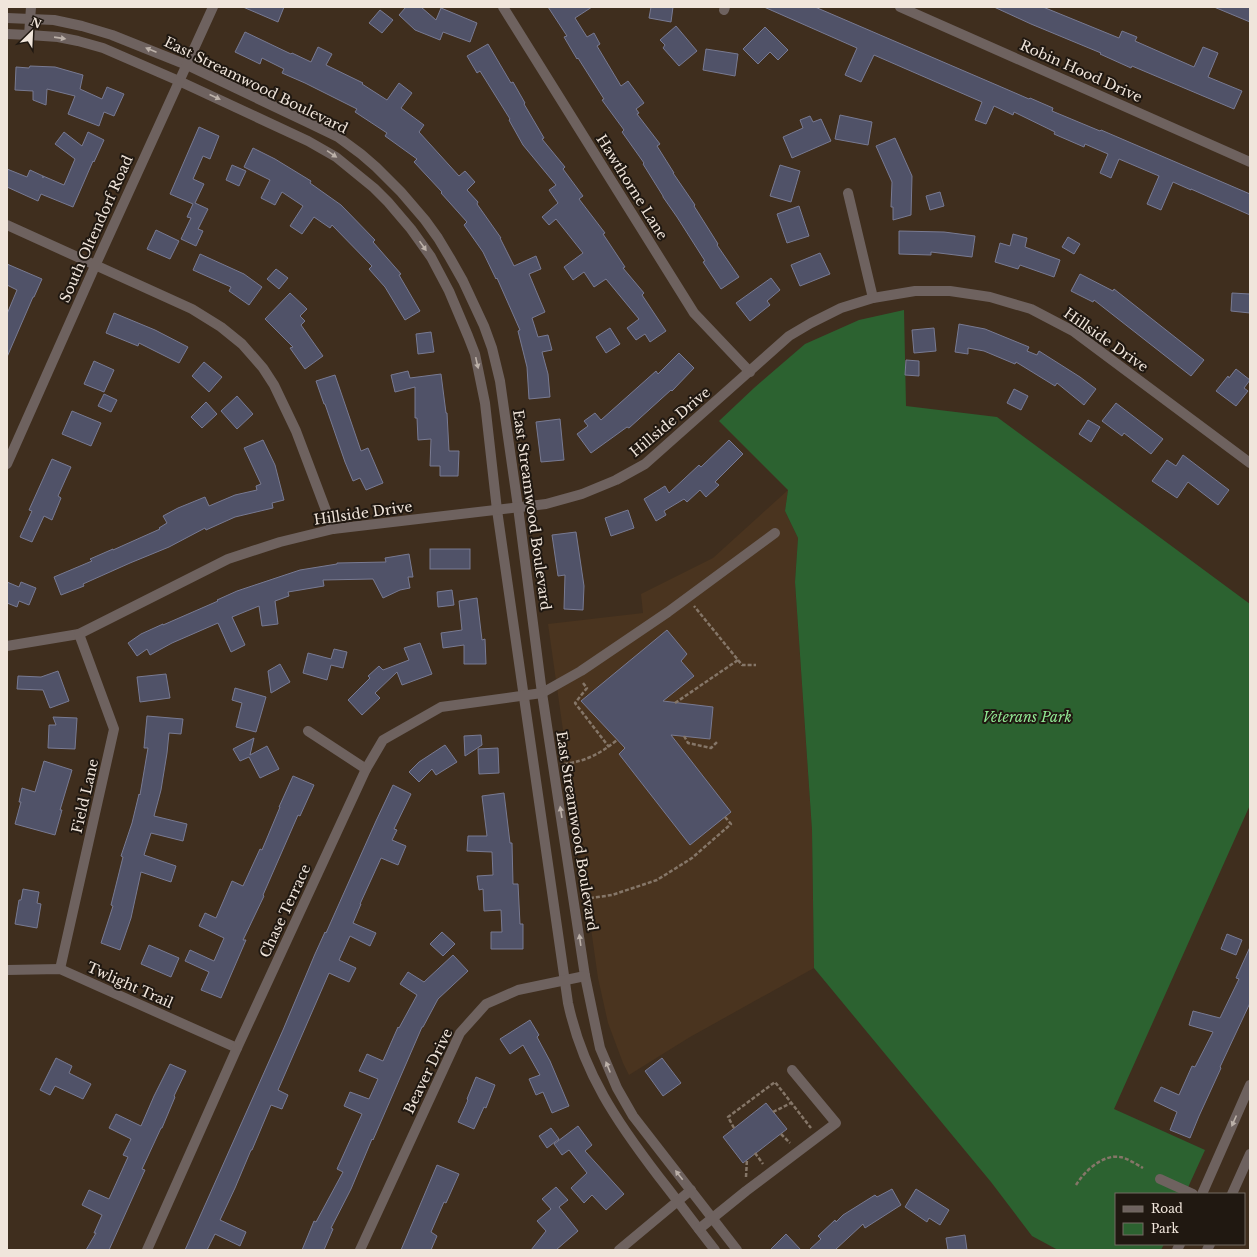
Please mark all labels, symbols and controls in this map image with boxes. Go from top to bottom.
north arrow [12,12,52,52]
text: N [28,14,44,32]
street label: East Streamwood Boulevard [161,33,351,138]
one-way arrow [54,35,66,41]
street label: Robin Hood Drive [1017,36,1145,106]
one-way arrow [145,47,156,53]
one-way arrow [209,95,221,101]
street label: Hawthorne Lane [592,131,672,243]
one-way arrow [326,150,337,158]
street label: South Oltendorf Road [55,152,137,305]
one-way arrow [419,240,427,251]
street label: Hillside Drive [1060,304,1152,376]
one-way arrow [474,357,480,369]
street label: Hillside Drive [626,383,714,461]
street label: East Streamwood Boulevard [509,409,555,612]
street label: Hillside Drive [312,497,414,529]
park label: Veterans Park [982,708,1072,726]
street label: East Streamwood Boulevard [552,730,602,933]
street label: Field Lane [68,757,102,835]
one-way arrow [558,805,564,818]
street label: Chase Terrace [256,861,314,961]
one-way arrow [577,934,583,946]
street label: Twlight Trail [84,958,176,1012]
street label: Beaver Drive [400,1025,456,1117]
one-way arrow [604,1060,610,1072]
one-way arrow [1231,1115,1237,1126]
one-way arrow [675,1169,683,1180]
legend [1115,1193,1245,1245]
text: Road [1151,1201,1183,1216]
text: Park [1151,1221,1179,1236]

